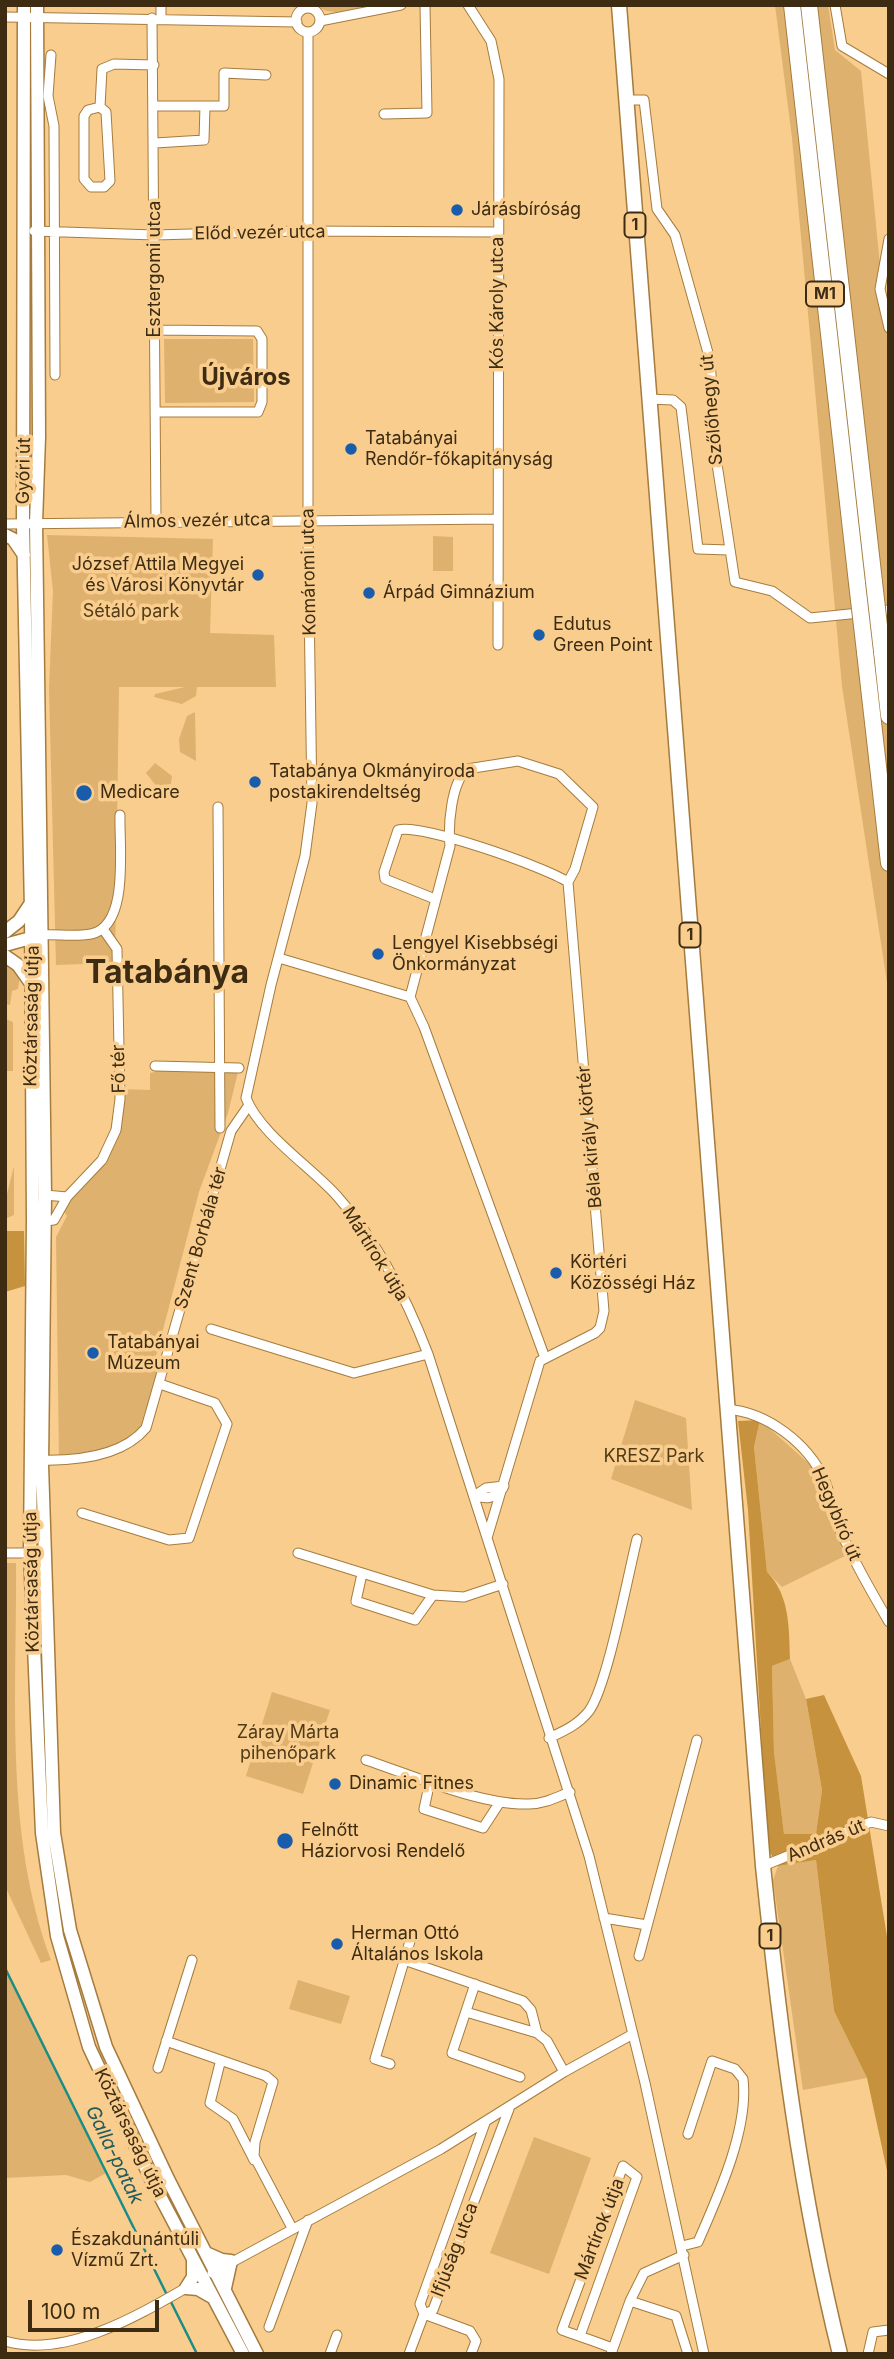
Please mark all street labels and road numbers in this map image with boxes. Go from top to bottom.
street label: Esztergomi utca [144,201,166,337]
road number: 1 [624,213,646,238]
street label: Előd vezér utca [194,221,326,245]
street label: Kós Károly utca [487,237,509,369]
road number: M1 [806,282,844,306]
street label: Szőlőhegy út [696,354,728,466]
street label: Győri út [13,437,35,505]
street label: Komáromi utca [297,508,321,636]
street label: Álmos vezér utca [123,509,271,533]
road number: 1 [680,923,700,948]
street label: Köztársaság útja [20,945,44,1087]
street label: Fő tér [108,1044,130,1094]
street label: Béla király körtér [573,1065,607,1209]
street label: Szent Borbála tér [170,1164,232,1312]
street label: Mártírok útja [337,1203,413,1305]
street label: Hegybíró út [807,1464,865,1564]
street label: Köztársaság útja [20,1511,44,1653]
street label: András út [784,1815,868,1867]
road number: 1 [760,1924,780,1948]
street label: Köztársaság útja [89,2065,171,2201]
street label: Mártírok útja [571,2175,629,2283]
street label: Ifjúság utca [427,2200,483,2300]

